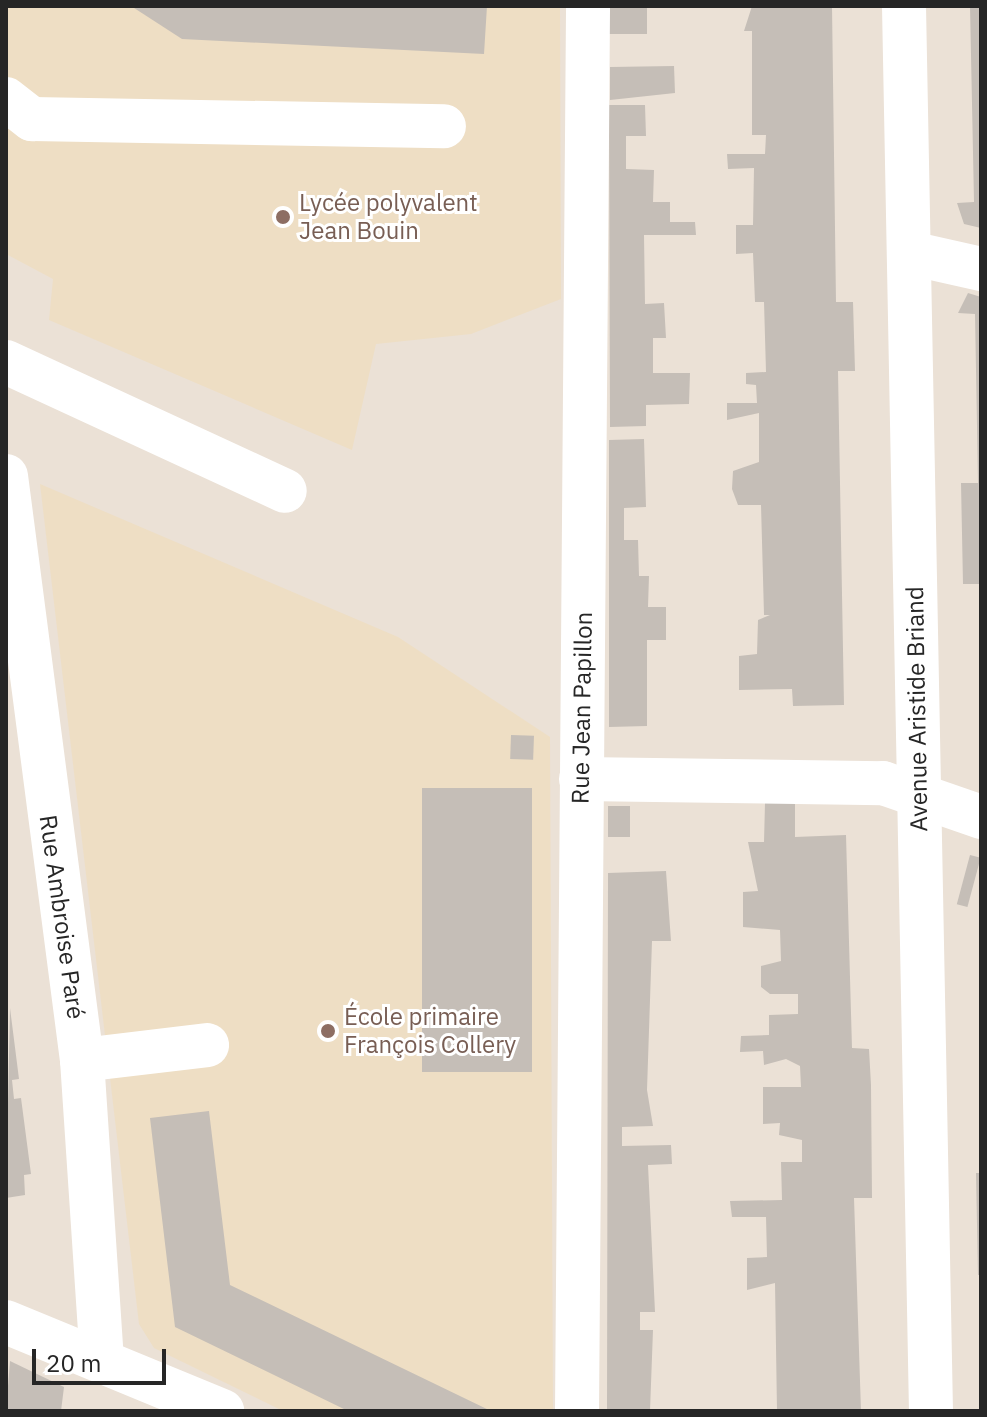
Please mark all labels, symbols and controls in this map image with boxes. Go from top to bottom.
place label: Lycée polyvalent Jean Bouin [299,189,478,245]
marker: Lycée polyvalent Jean Bouin [274,208,292,226]
street label: Avenue Aristide Briand [900,586,934,832]
street label: Rue Jean Papillon [566,612,598,804]
street label: Rue Ambroise Paré [33,813,91,1021]
place label: École primaire François Collery [344,1003,516,1059]
marker: École primaire François Collery [319,1022,337,1040]
scale bar [36,1333,170,1383]
text: 20 m [46,1347,101,1379]

